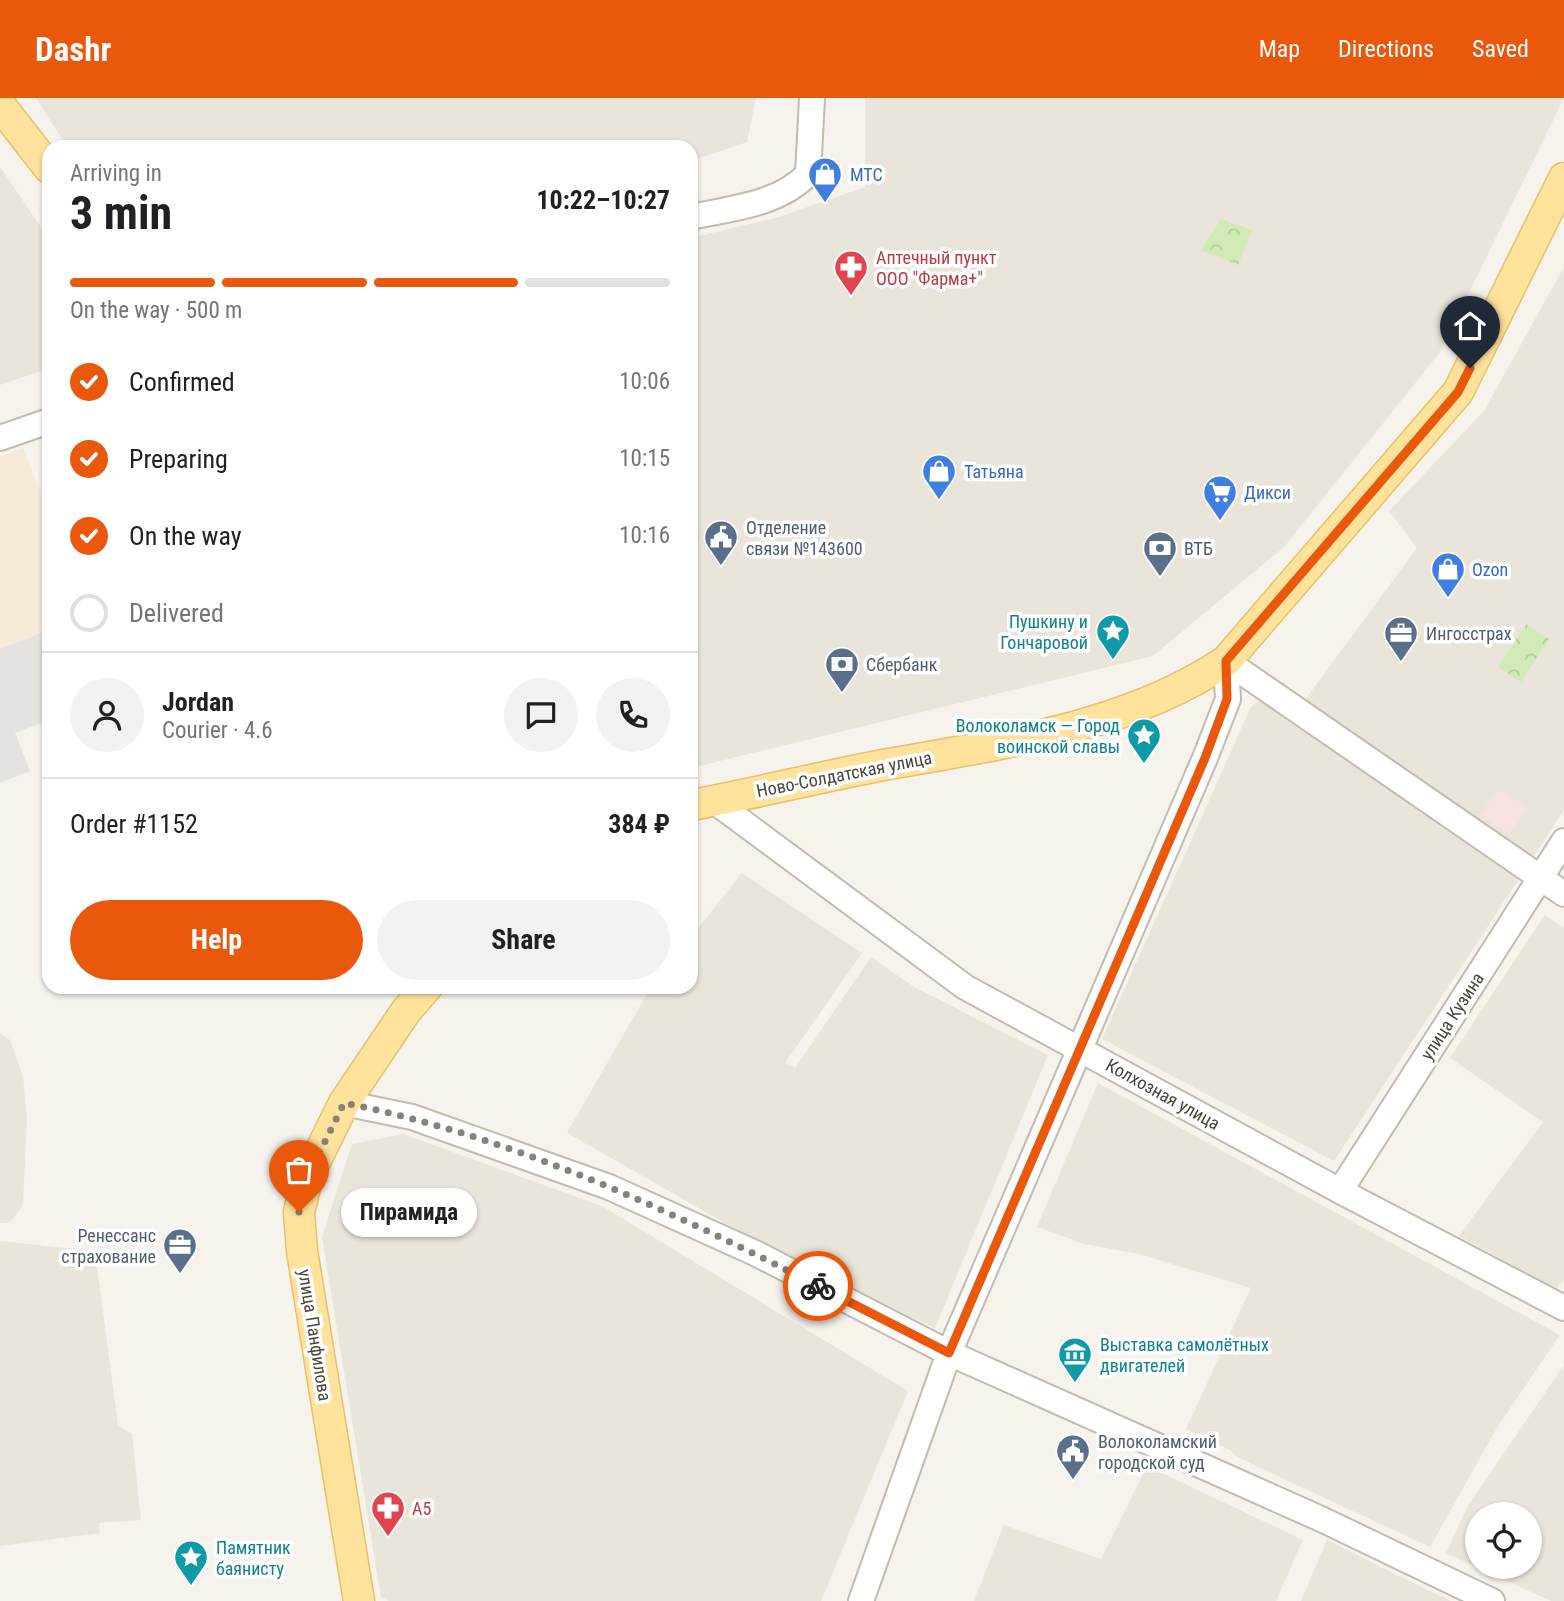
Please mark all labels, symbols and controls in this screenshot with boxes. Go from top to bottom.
text: Dashr [35,30,111,69]
text: Map [1259,35,1300,63]
text: Directions [1338,35,1434,63]
text: Saved [1472,35,1529,63]
shop icon: МТС [806,155,844,204]
text: Arriving in [70,160,162,187]
place label: МТС [850,164,883,185]
text: 10:22–10:27 [536,185,670,215]
text: 3 min [70,186,172,240]
place label: Аптечный пункт ООО "Фарма+" [876,247,997,289]
pharmacy icon: Аптечный пункт ООО "Фарма+" [832,248,870,297]
pin [1440,296,1500,368]
text: On the way · 500 m [70,297,242,324]
icon: home [1451,307,1489,345]
icon: check [70,363,108,401]
text: Confirmed [129,367,235,397]
text: 10:06 [619,368,670,395]
icon: check [70,440,108,478]
text: Preparing [129,444,228,474]
text: 10:15 [619,445,670,472]
shop icon: Татьяна [920,452,958,501]
place label: Татьяна [964,461,1024,482]
supermarket icon: Дикси [1201,473,1239,522]
place label: Дикси [1244,482,1291,503]
icon: check [70,517,108,555]
place label: Отделение связи №143600 [746,517,863,559]
public building icon: Отделение связи №143600 [702,518,740,567]
text: On the way [129,521,242,551]
text: 10:16 [619,522,670,549]
bank icon: ВТБ [1141,529,1179,578]
place label: ВТБ [1184,538,1213,559]
shop icon: Ozon [1429,550,1467,599]
place label: Ozon [1472,559,1508,580]
text: Delivered [129,598,224,628]
place label: Пушкину и Гончаровой [1000,611,1088,653]
place icon: Пушкину и Гончаровой [1094,612,1132,661]
office icon: Ингосстрах [1382,614,1420,663]
place label: Ингосстрах [1426,623,1512,644]
bank icon: Сбербанк [823,645,861,694]
place label: Сбербанк [866,654,938,675]
button: person [70,678,144,752]
button: chat [504,678,578,752]
button: phone [596,678,670,752]
text: Jordan [162,687,234,717]
place label: Волоколамск — Город воинской славы [956,715,1120,757]
place icon: Волоколамск — Город воинской славы [1125,716,1163,765]
text: Courier · 4.6 [162,717,273,744]
street label: Ново-Солдатская улица [755,747,933,801]
text: Order #1152 [70,809,198,839]
text: 384 ₽ [608,809,670,839]
button: Help [70,900,363,980]
button: Share [377,900,670,980]
street label: улица Кузина [1416,968,1488,1064]
street label: Колхозная улица [1102,1054,1224,1134]
pin [269,1140,329,1212]
icon: bag [280,1151,318,1189]
callout: Пирамида [341,1188,478,1236]
text: Пирамида [360,1199,458,1226]
place label: Ренессанс страхование [61,1225,156,1267]
office icon: Ренессанс страхование [161,1226,199,1275]
courier [783,1251,853,1321]
icon: bike [799,1267,837,1305]
street label: улица Панфилова [294,1268,336,1402]
place label: Выставка самолётных двигателей [1100,1334,1269,1376]
museum icon: Выставка самолётных двигателей [1056,1335,1094,1384]
place label: Волоколамский городской суд [1098,1431,1217,1473]
public building icon: Волоколамский городской суд [1054,1432,1092,1481]
pharmacy icon: А5 [369,1489,407,1538]
place label: А5 [412,1498,431,1519]
map controls [1465,1502,1542,1579]
button: locate [1465,1502,1542,1579]
place label: Памятник баянисту [216,1537,291,1579]
place icon: Памятник баянисту [172,1538,210,1587]

